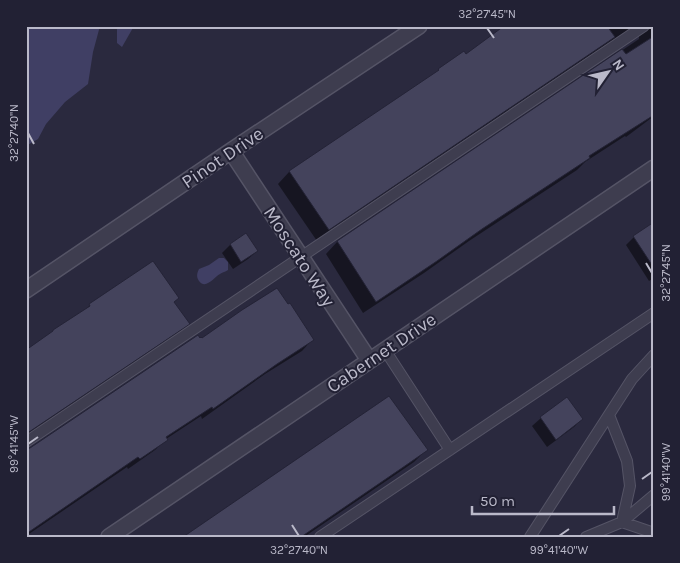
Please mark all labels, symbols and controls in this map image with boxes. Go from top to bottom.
text: 32°27'45"N [458,7,516,21]
north arrow [582,48,632,98]
text: N [609,56,628,74]
text: 32°27'40"N [7,104,21,162]
street label: Pinot Drive [177,122,268,193]
street label: Moscato Way [259,203,340,311]
text: 32°27'45"N [659,244,673,302]
street label: Cabernet Drive [323,308,440,398]
text: 99°41'45"W [7,415,21,473]
text: 99°41'40"W [659,442,673,501]
scale bar [472,483,615,515]
text: 50 m [480,492,515,510]
text: 32°27'40"N [270,543,328,557]
text: 99°41'40"W [530,543,589,557]

